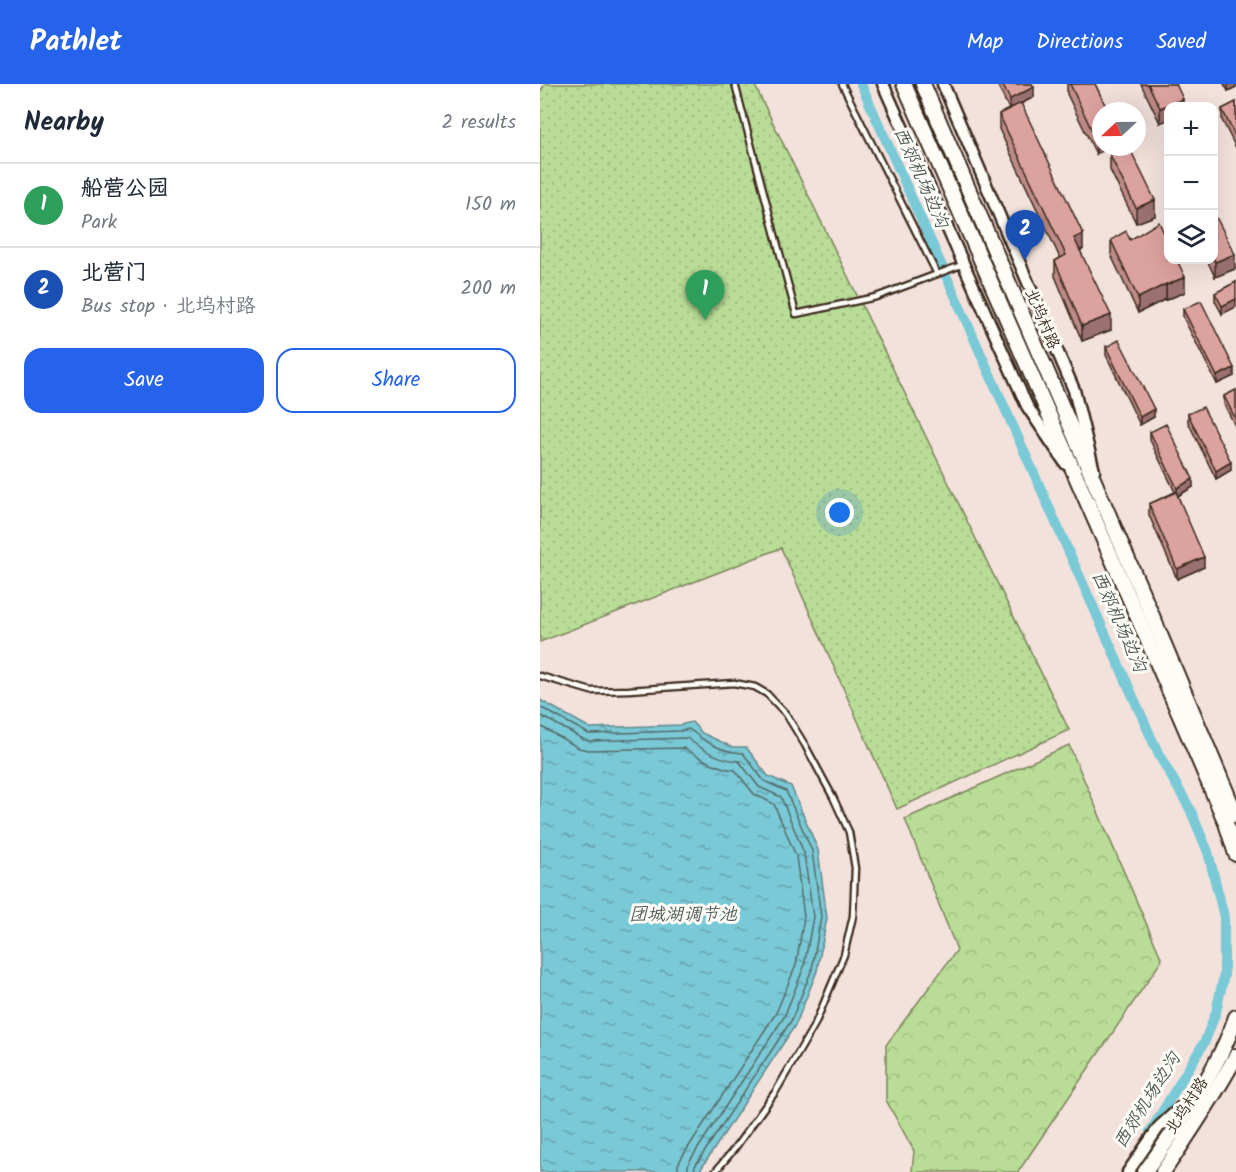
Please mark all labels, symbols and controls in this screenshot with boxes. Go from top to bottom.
text: Pathlet [30,20,122,65]
text: Map [967,26,1003,59]
text: Directions [1036,26,1123,59]
text: Saved [1156,26,1206,59]
text: Nearby [24,102,104,144]
north arrow [1092,102,1146,156]
map controls [1164,102,1218,264]
button: + [1164,102,1218,156]
text: 2 results [441,107,516,139]
water label: 西郊机场边沟 [885,123,956,235]
button: − [1164,156,1218,210]
text: 船营公园 [81,172,169,207]
text: 1 [40,189,47,221]
text: 150 m [465,189,516,221]
text: Park [81,207,117,239]
pin: 2 [1006,210,1044,260]
button: layers [1164,210,1218,264]
text: 北营门 [81,256,147,291]
pin: 1 [686,270,724,320]
text: 2 [38,273,49,305]
text: 200 m [460,273,516,305]
street label: 北坞村路 [1018,285,1066,353]
text: Bus stop · 北坞村路 [81,291,256,323]
button: Save [24,348,264,413]
button: Share [276,348,516,413]
your location [825,498,854,527]
water label: 西郊机场边沟 [1083,567,1154,679]
water label: 团城湖调节池 [629,901,738,930]
water label: 西郊机场边沟 [1107,1046,1190,1154]
street label: 北坞村路 [1159,1072,1215,1140]

